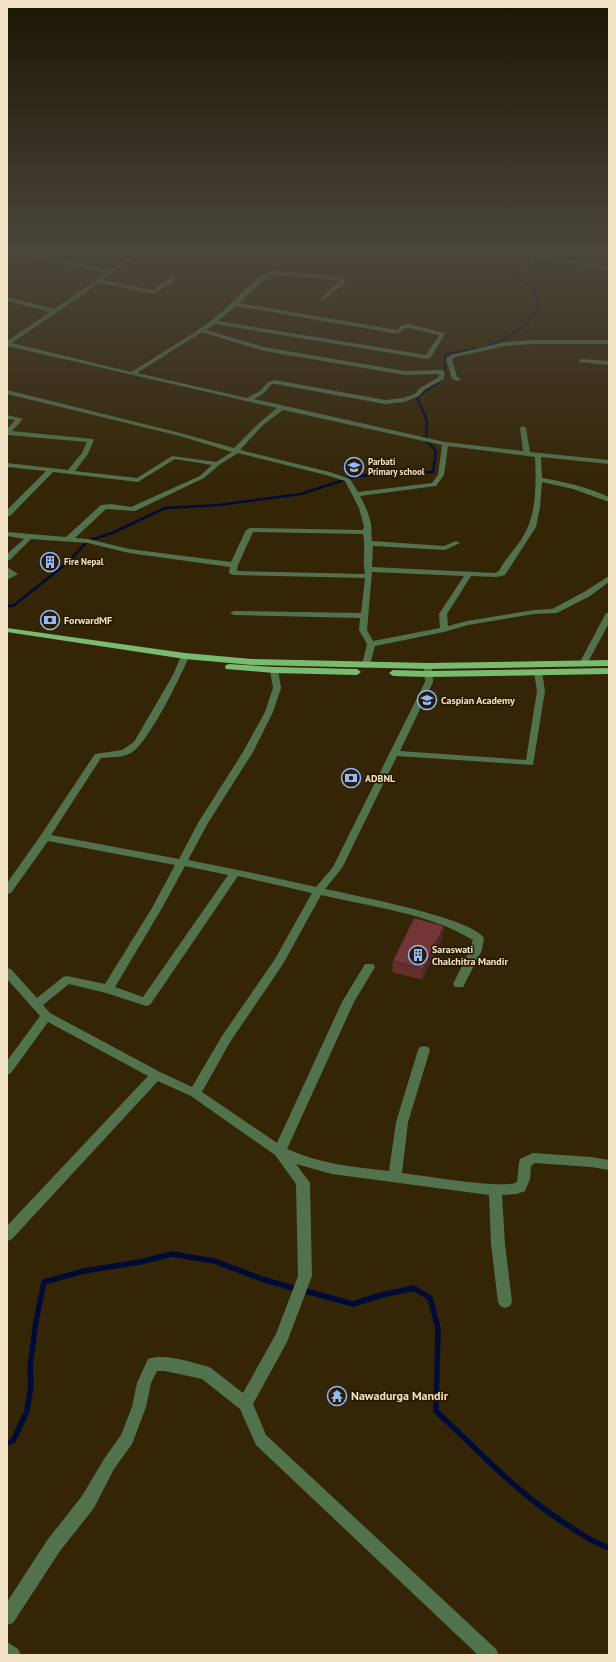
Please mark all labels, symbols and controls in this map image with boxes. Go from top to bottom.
school or university icon: Parbati Primary school [343,456,365,478]
place label: Parbati Primary school [368,456,425,477]
building icon: Fire Nepal [39,551,61,573]
place label: Fire Nepal [64,556,104,567]
bank icon: ForwardMF [39,609,61,631]
place label: ForwardMF [64,614,112,627]
school or university icon: Caspian Academy [416,689,438,711]
place label: Caspian Academy [441,694,515,707]
bank icon: ADBNL [340,767,362,789]
place label: ADBNL [365,772,396,785]
place label: Saraswati Chalchitra Mandir [432,943,508,968]
building icon: Saraswati Chalchitra Mandir [407,944,429,966]
temple icon: Nawadurga Mandir [326,1385,348,1407]
place label: Nawadurga Mandir [351,1388,449,1403]

